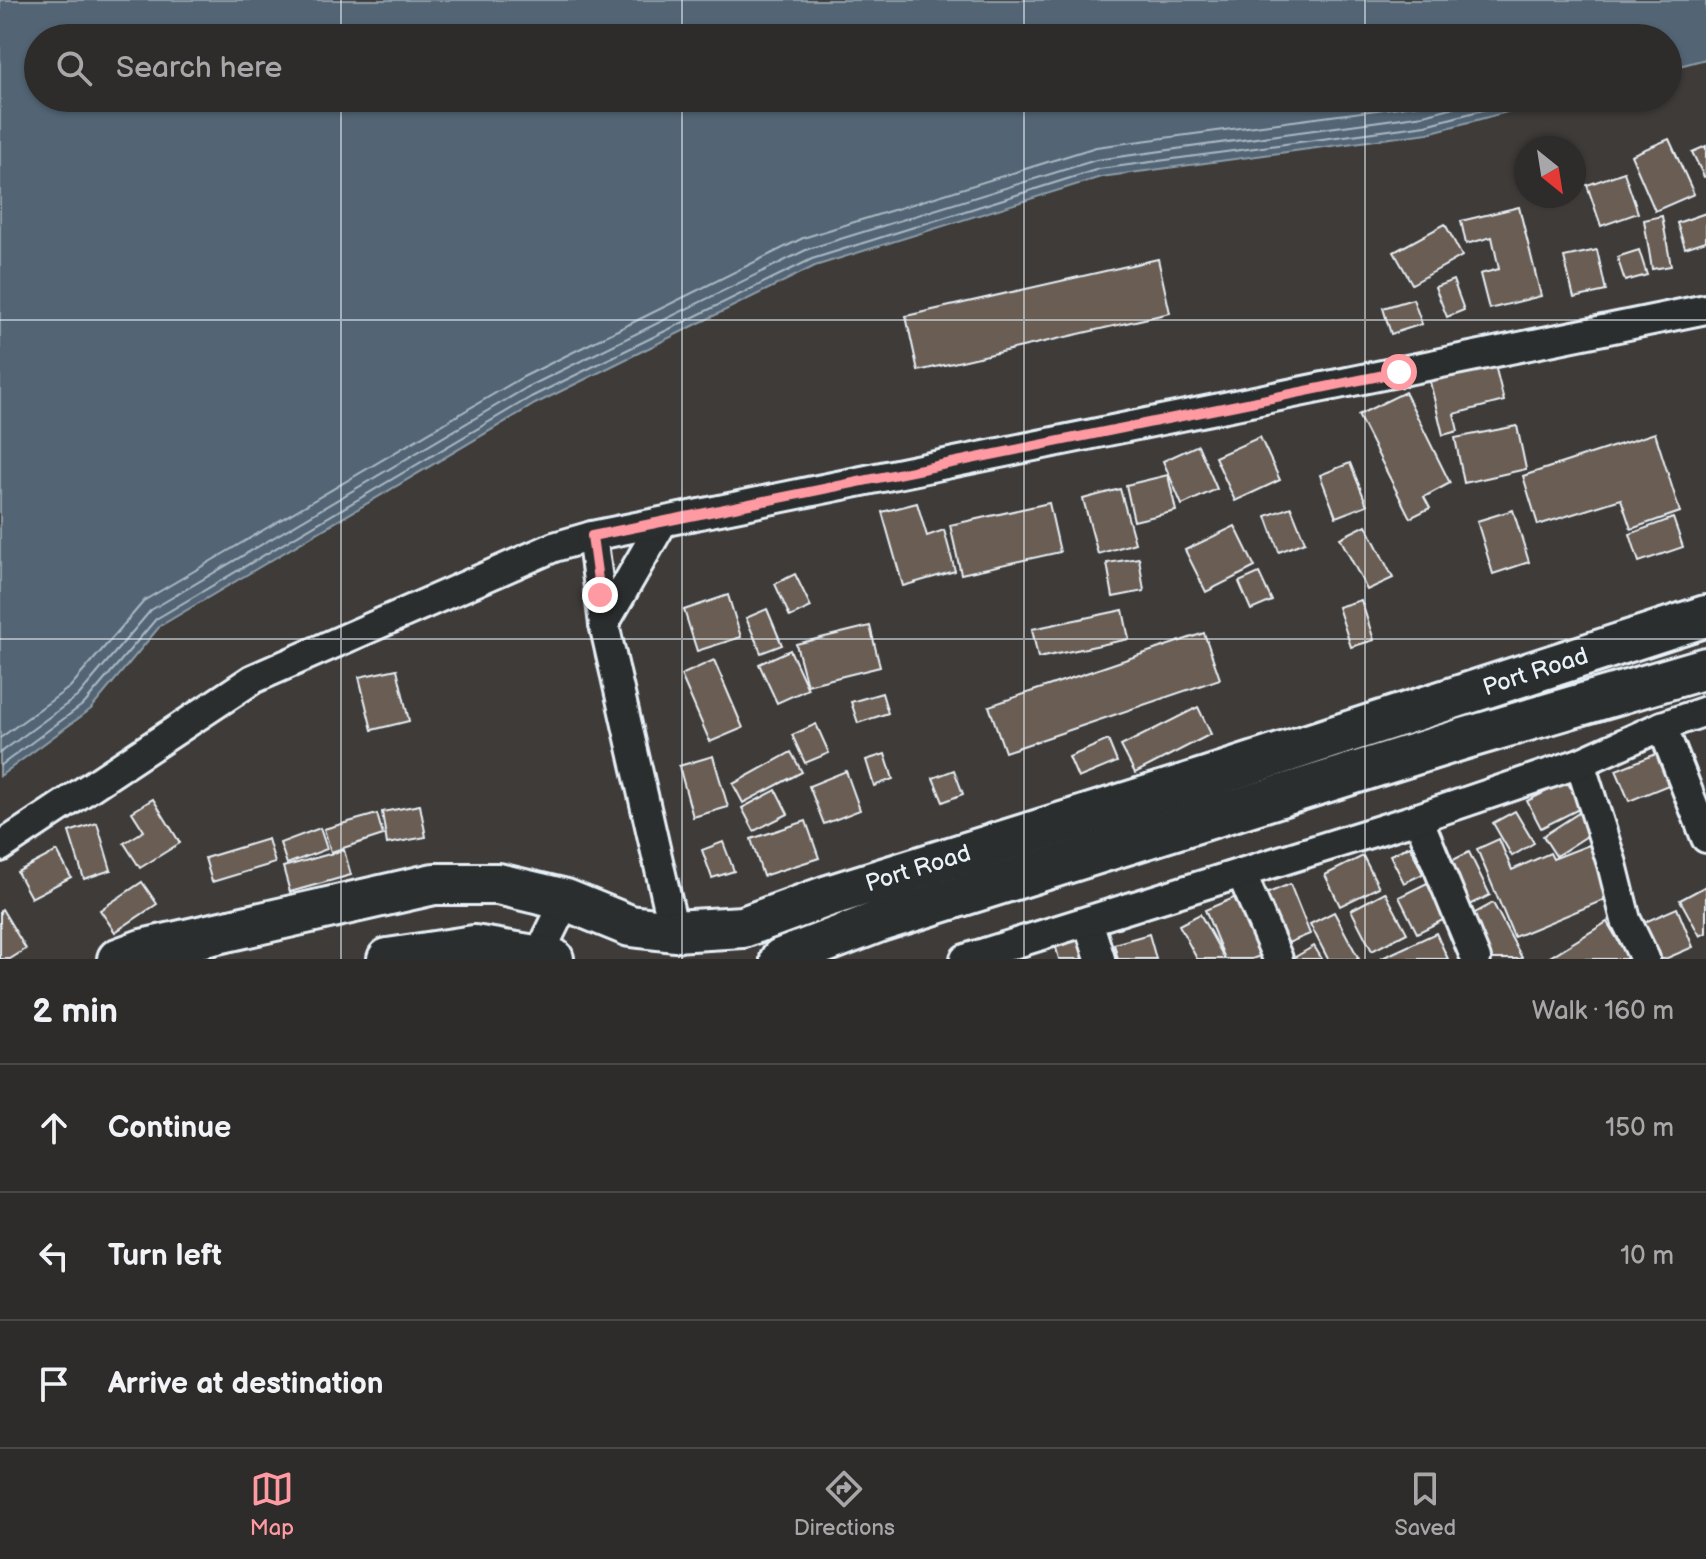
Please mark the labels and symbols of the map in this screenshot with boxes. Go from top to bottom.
north arrow [1514,136,1586,208]
route start [1381,354,1417,390]
route end [582,577,618,613]
street label: Port Road [1479,641,1591,702]
street label: Port Road [862,838,974,898]

